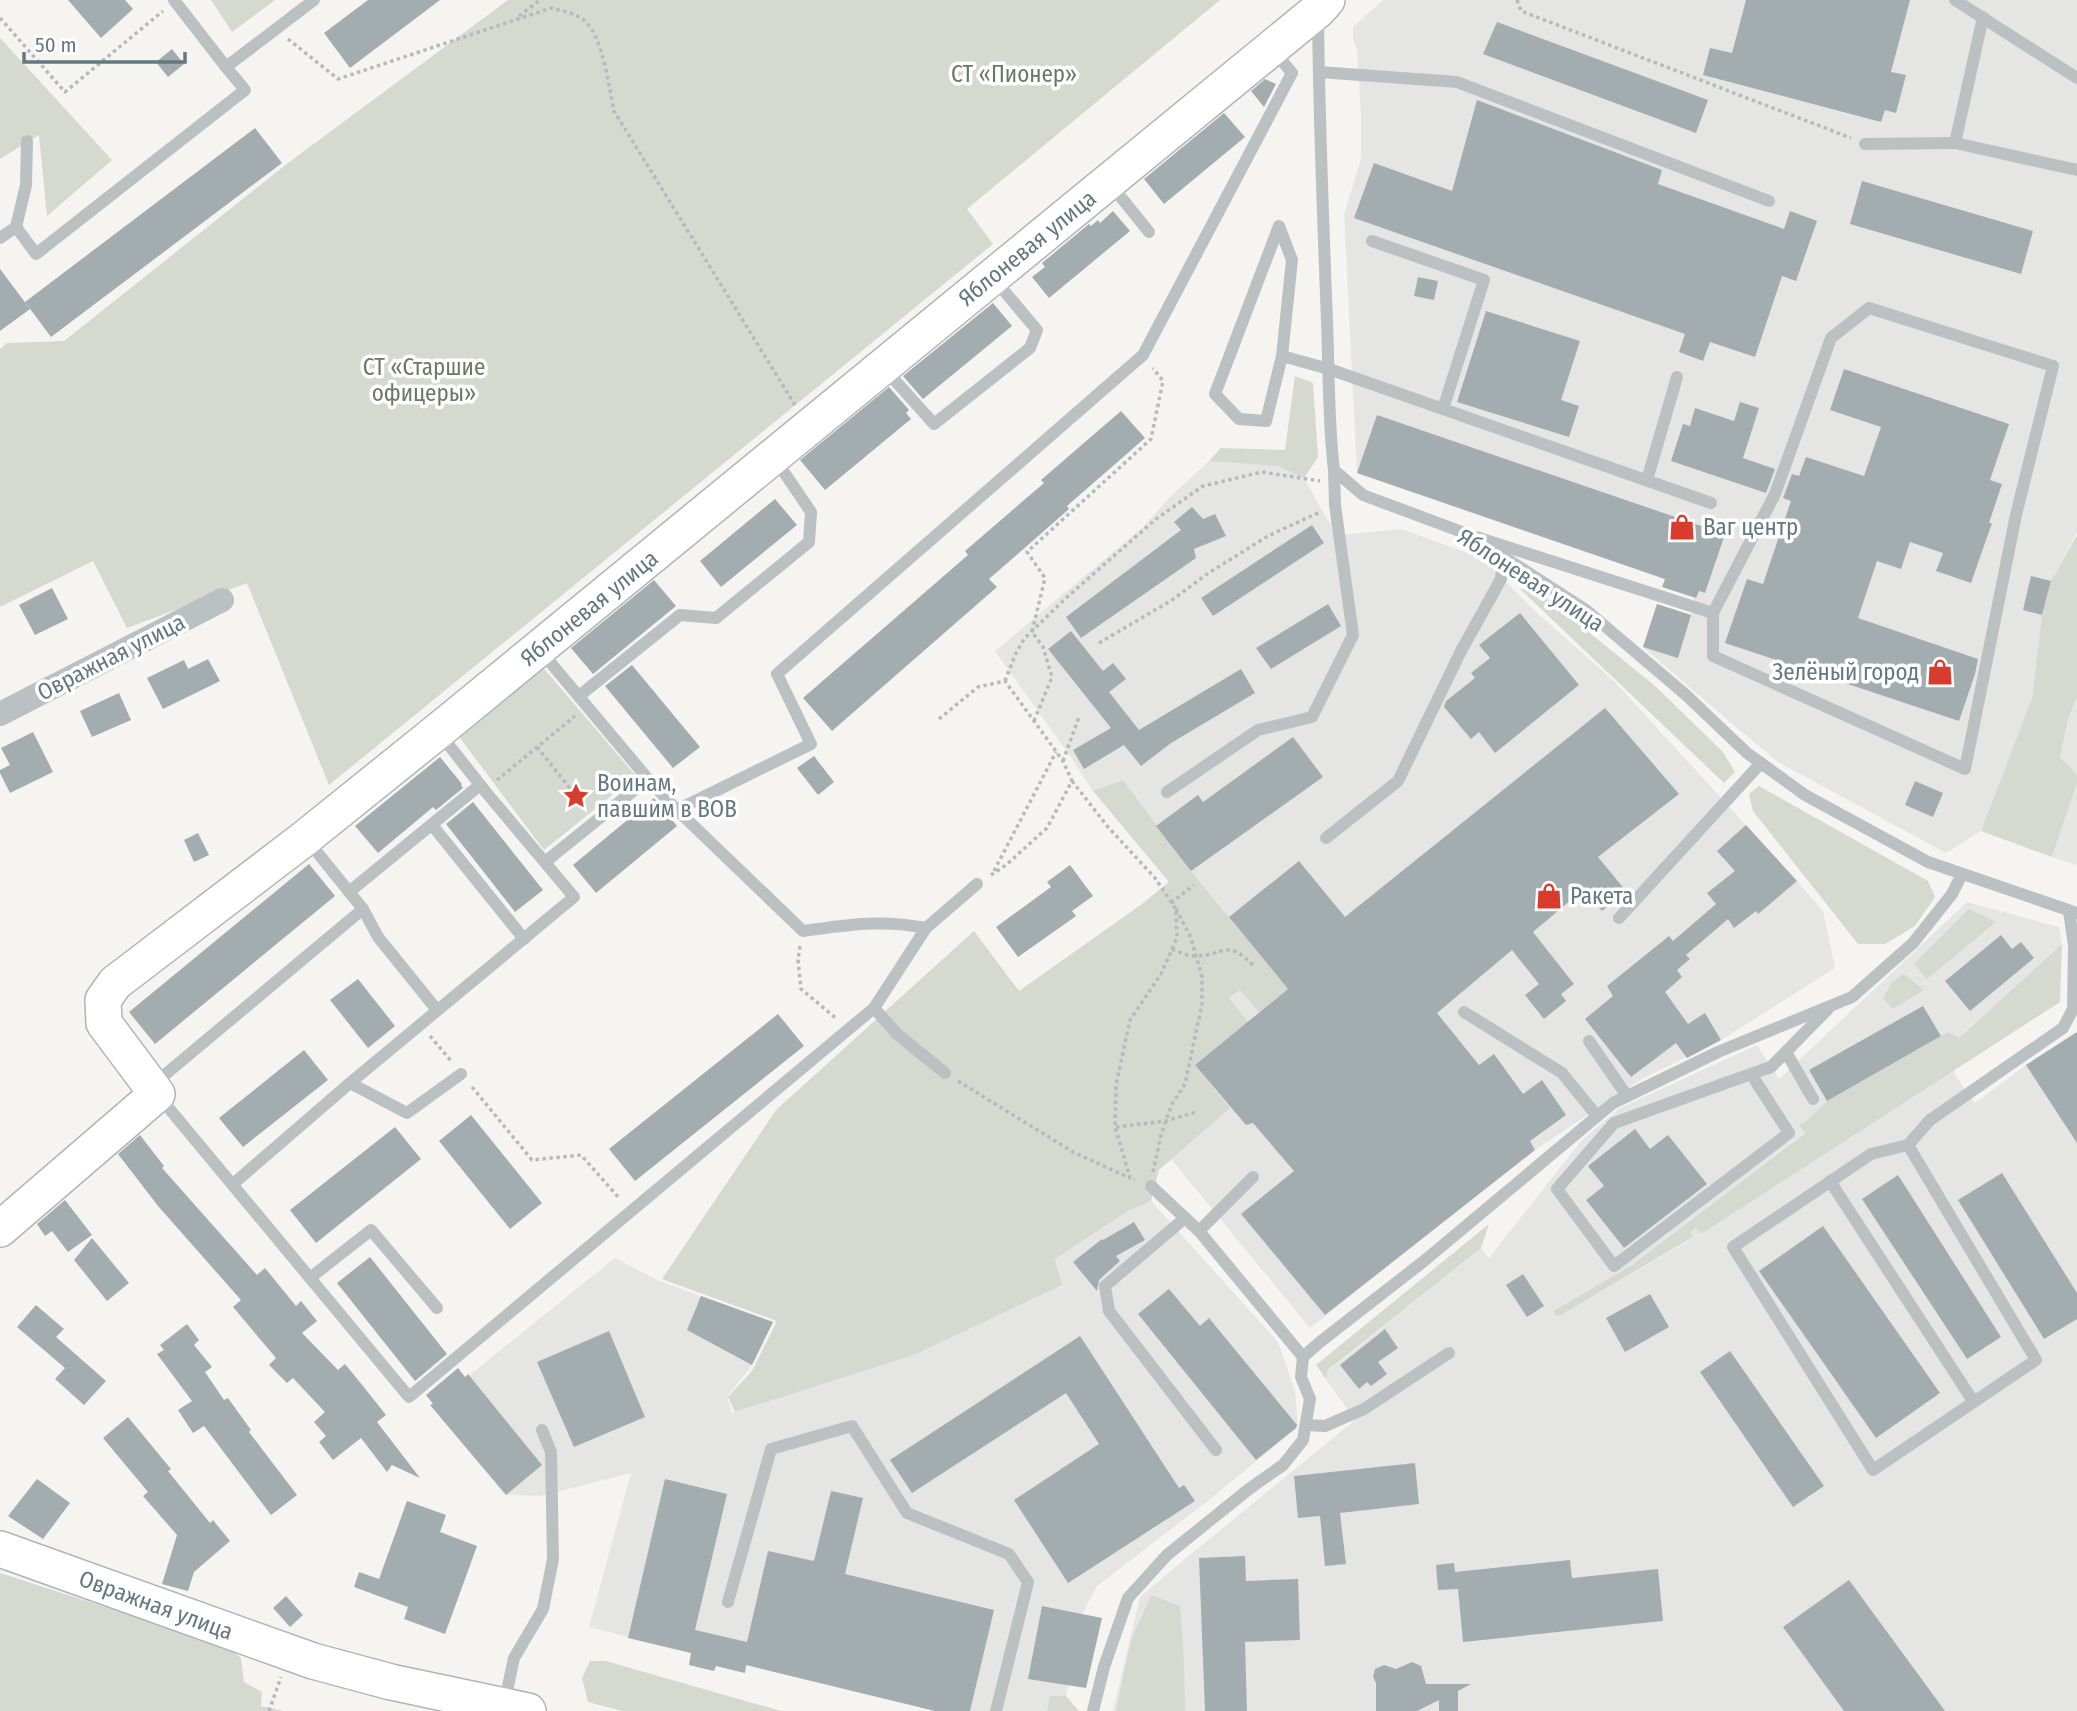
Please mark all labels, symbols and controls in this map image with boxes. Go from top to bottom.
scale bar [24,21,186,65]
text: 50 m [35,32,77,58]
park label: СТ «Пионер» [951,60,1077,88]
street label: Яблоневая улица [953,184,1101,312]
park label: СТ «Старшие офицеры» [363,353,485,407]
shop icon: Ваг центр [1667,512,1697,542]
place label: Ваг центр [1703,513,1798,541]
street label: Яблоневая улица [1453,522,1609,638]
street label: Яблоневая улица [515,544,663,672]
street label: Овражная улица [32,608,190,706]
shop icon: Зелёный город [1925,657,1955,687]
place label: Зелёный город [1772,658,1919,686]
place label: Воинам, павшим в ВОВ [597,769,737,823]
place icon: Воинам, павшим в ВОВ [561,781,591,811]
shop icon: Ракета [1534,881,1564,911]
place label: Ракета [1570,882,1633,910]
street label: Овражная улица [75,1564,237,1646]

